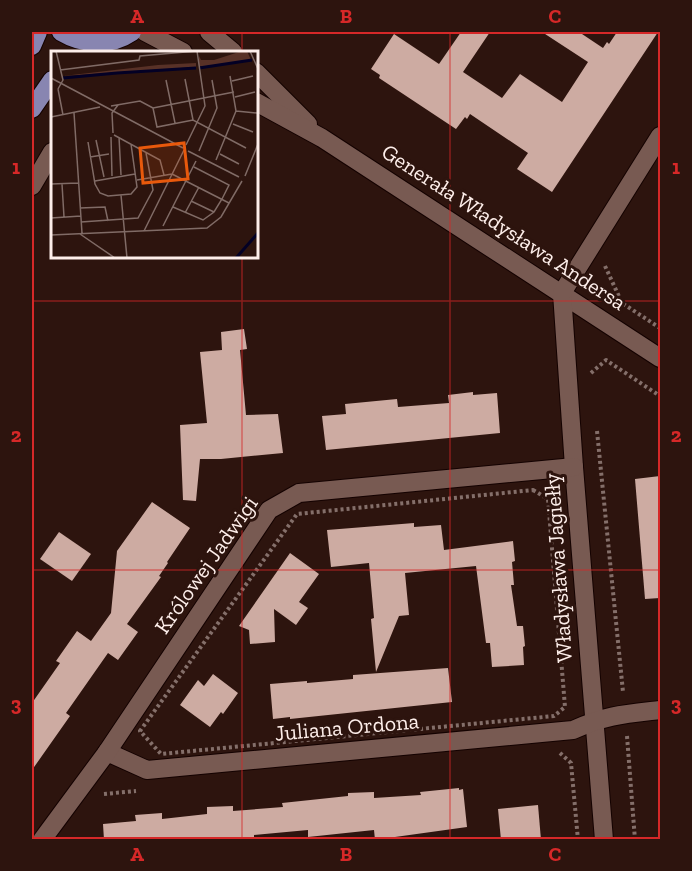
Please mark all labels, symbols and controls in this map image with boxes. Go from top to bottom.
text: A [130,4,144,28]
text: B [340,4,352,28]
text: C [549,4,562,28]
inset map [51,51,258,258]
street label: Generała Władysława Andersa [377,138,631,316]
text: 1 [12,155,20,179]
text: 1 [672,155,680,179]
text: 2 [11,423,22,447]
text: 2 [671,423,682,447]
street label: Władysława Jagiełły [538,472,578,664]
street label: Królowej Jadwigi [149,491,263,639]
text: 3 [11,692,22,716]
text: 3 [671,692,682,716]
street label: Juliana Ordona [274,707,421,747]
text: A [130,842,144,866]
text: B [340,842,352,866]
text: C [549,842,562,866]

